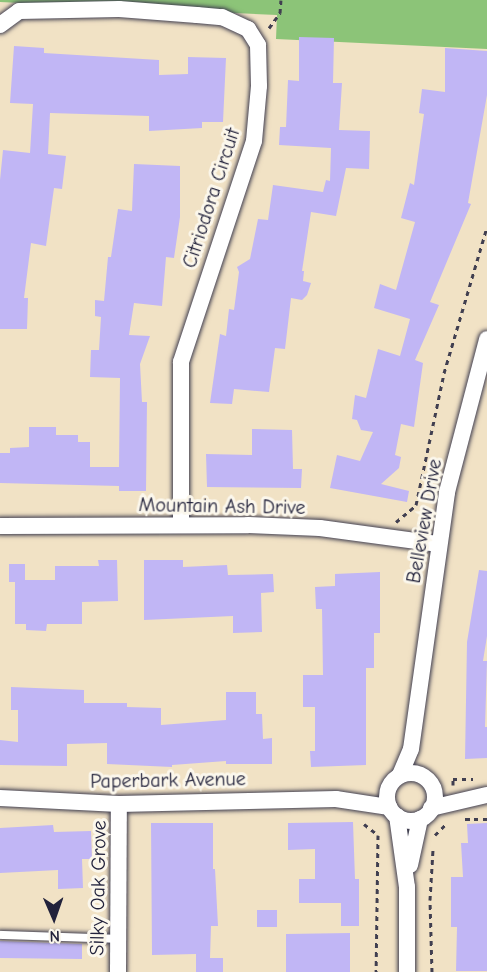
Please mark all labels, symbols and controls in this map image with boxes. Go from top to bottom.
street label: Citriodora Circuit [177,125,245,271]
street label: Belleview Drive [401,457,447,585]
street label: Mountain Ash Drive [138,493,306,519]
street label: Paperbark Avenue [90,767,246,793]
street label: Silky Oak Grove [85,820,111,956]
north arrow [24,888,84,948]
text: N [49,927,60,945]

